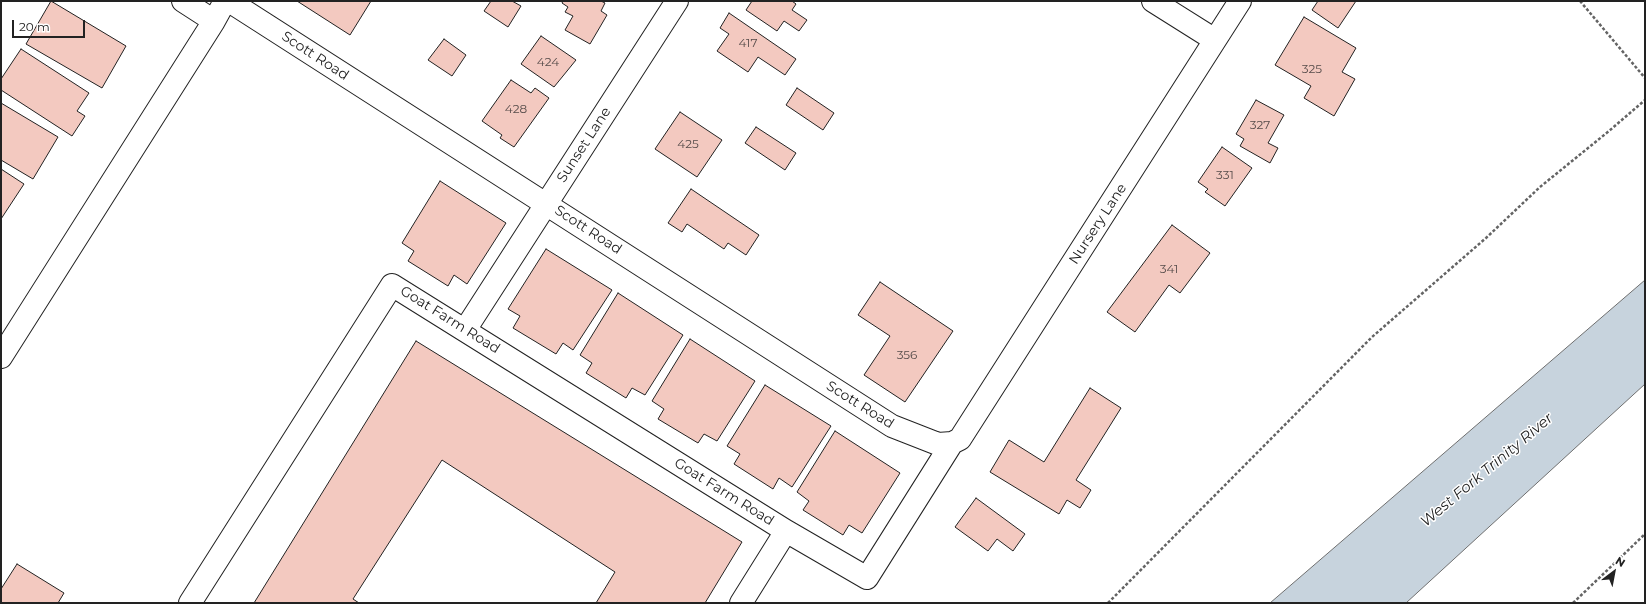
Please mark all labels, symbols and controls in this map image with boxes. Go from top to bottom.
scale bar [14,12,87,38]
text: 20 m [19,19,50,34]
street label: Scott Road [278,28,352,84]
house number: 417 [738,36,758,50]
house number: 424 [537,55,559,69]
house number: 325 [1302,62,1322,76]
house number: 428 [505,102,527,116]
street label: Sunset Lane [553,104,615,186]
house number: 327 [1250,118,1270,132]
house number: 425 [677,137,699,151]
house number: 331 [1216,168,1234,182]
street label: Nursery Lane [1066,180,1130,268]
street label: Scott Road [551,202,625,258]
house number: 341 [1160,262,1178,276]
street label: Goat Farm Road [397,283,503,357]
house number: 356 [897,348,917,362]
street label: Scott Road [823,378,897,432]
water label: West Fork Trinity River [1417,409,1557,531]
street label: Goat Farm Road [671,455,777,529]
north arrow [1594,552,1634,592]
text: N [1613,554,1628,570]

